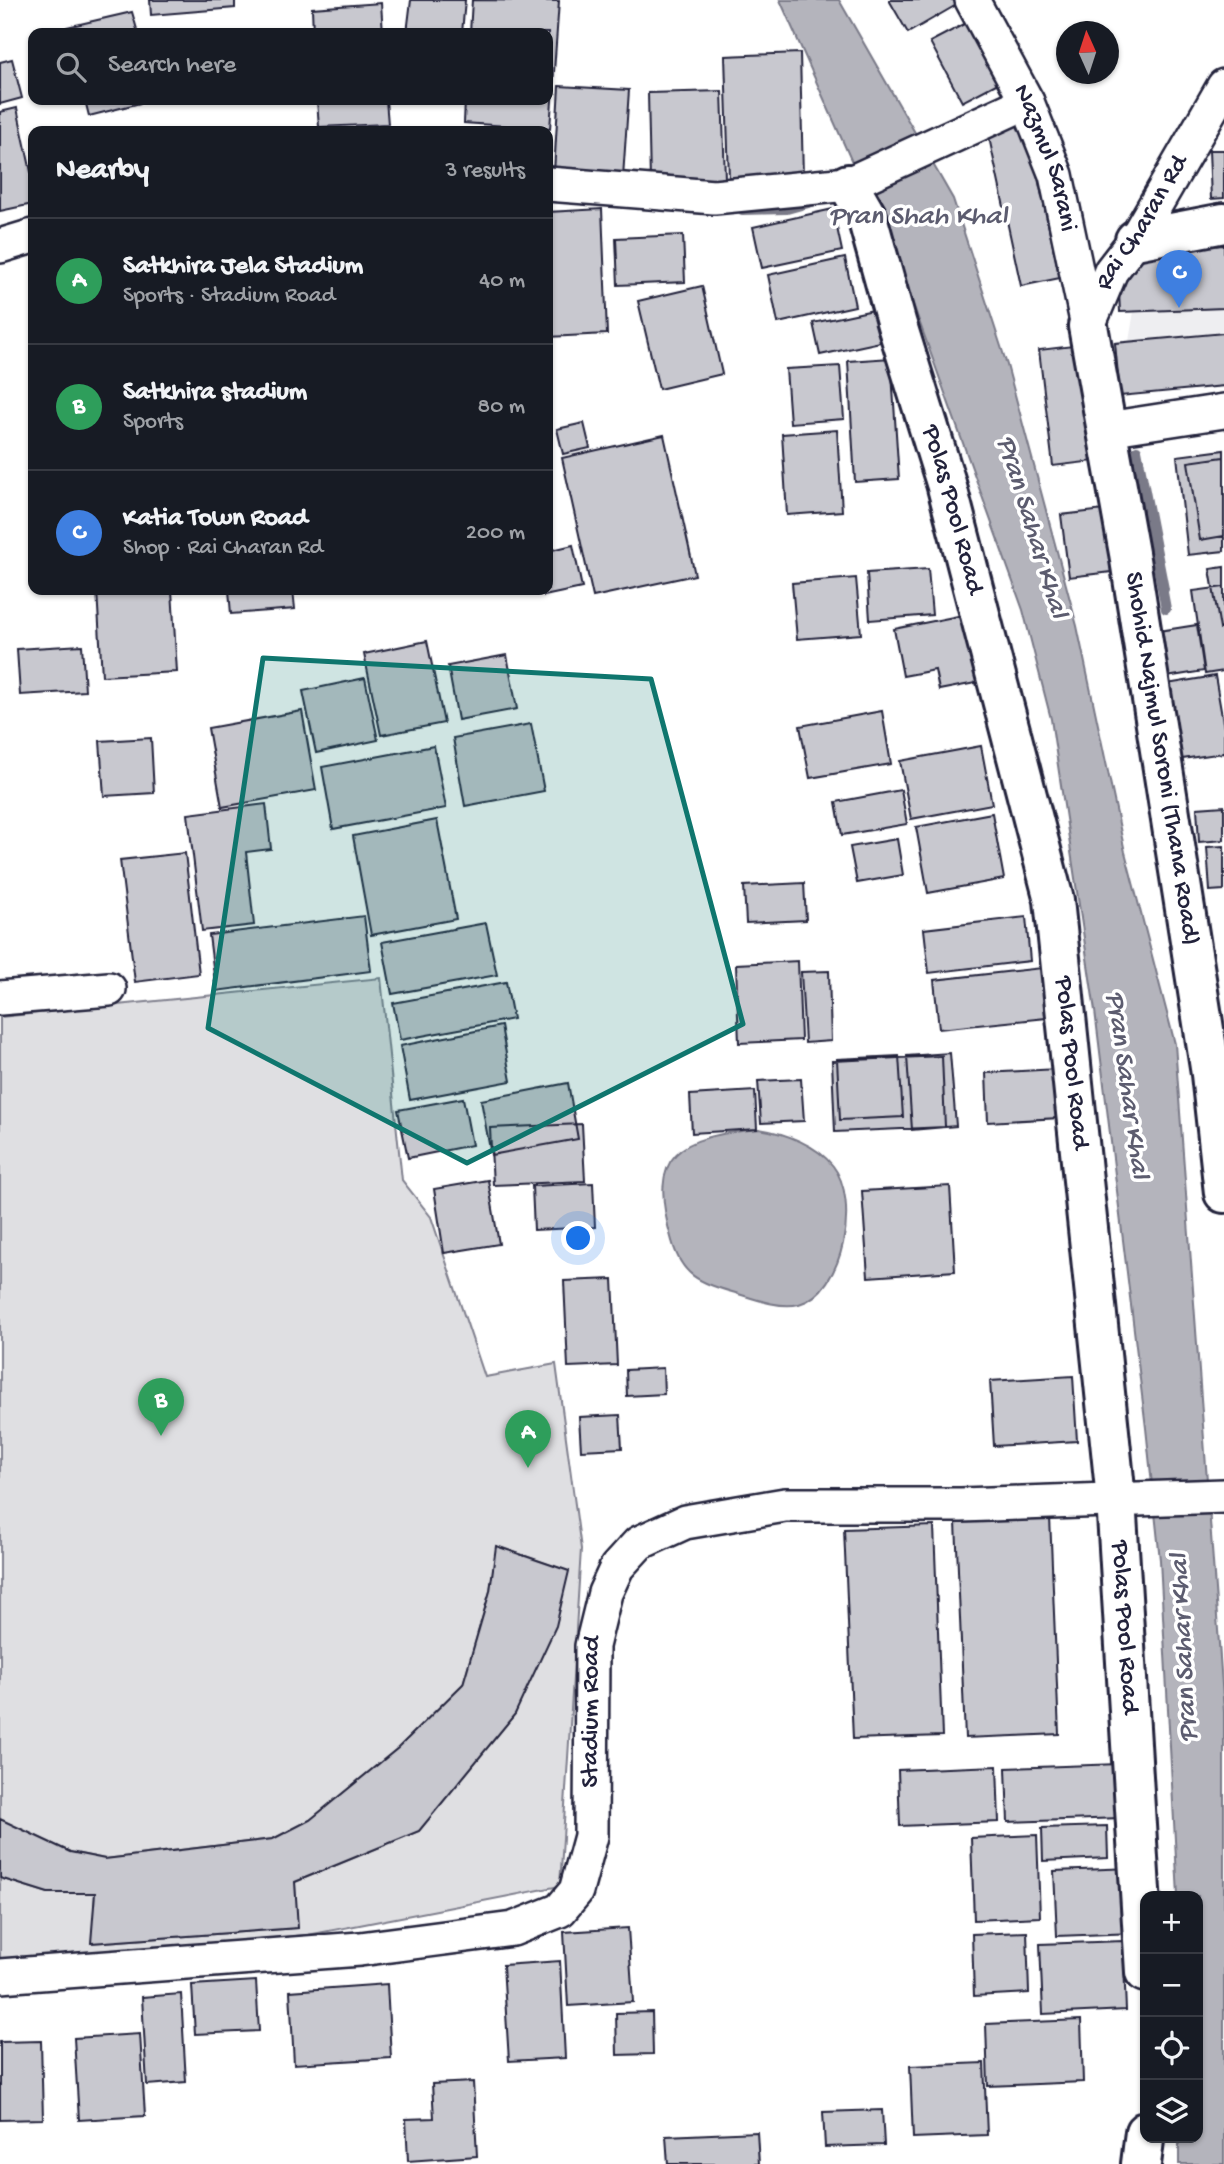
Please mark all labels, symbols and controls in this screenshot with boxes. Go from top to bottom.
north arrow [1056,21,1119,84]
search box [28,28,553,105]
icon: search [52,48,90,86]
text: Search here [108,51,236,82]
street label: Nazmul Sarani [1005,79,1083,234]
street label: Rai Charan Rd [1091,149,1197,297]
text: Nearby [56,154,149,189]
text: 3 results [445,158,525,185]
water label: Pran Shah Khal [829,201,1009,234]
pin: C [1156,250,1202,308]
text: Satkhira Jela Stadium [123,252,363,283]
text: A [72,268,86,295]
text: 40 m [479,268,525,295]
text: Sports · Stadium Road [123,283,335,310]
text: Satkhira stadium [123,378,307,409]
text: B [73,394,85,421]
text: 80 m [478,394,525,421]
text: Sports [123,409,183,436]
street label: Polas Pool Road [913,421,990,599]
water label: Pran Sahar Khal [988,432,1075,624]
text: Katia Town Road [123,504,308,535]
text: C [73,520,85,547]
text: 200 m [466,520,525,547]
text: Shop · Rai Charan Rd [123,535,323,562]
street label: Shohid Najmul Soroni (Thana Road) [1117,570,1206,948]
street label: Polas Pool Road [1046,974,1095,1153]
water label: Pran Sahar Khal [1097,989,1156,1183]
your location [561,1221,595,1255]
pin: B [138,1378,184,1436]
pin: A [505,1410,551,1468]
street label: Polas Pool Road [1103,1539,1145,1717]
water label: Pran Sahar Khal [1163,1551,1206,1743]
street label: Stadium Road [576,1631,610,1788]
map controls [1140,1891,1203,2143]
button: + [1140,1891,1203,1954]
button: − [1140,1954,1203,2017]
button: locate [1140,2017,1203,2080]
button: layers [1140,2080,1203,2143]

